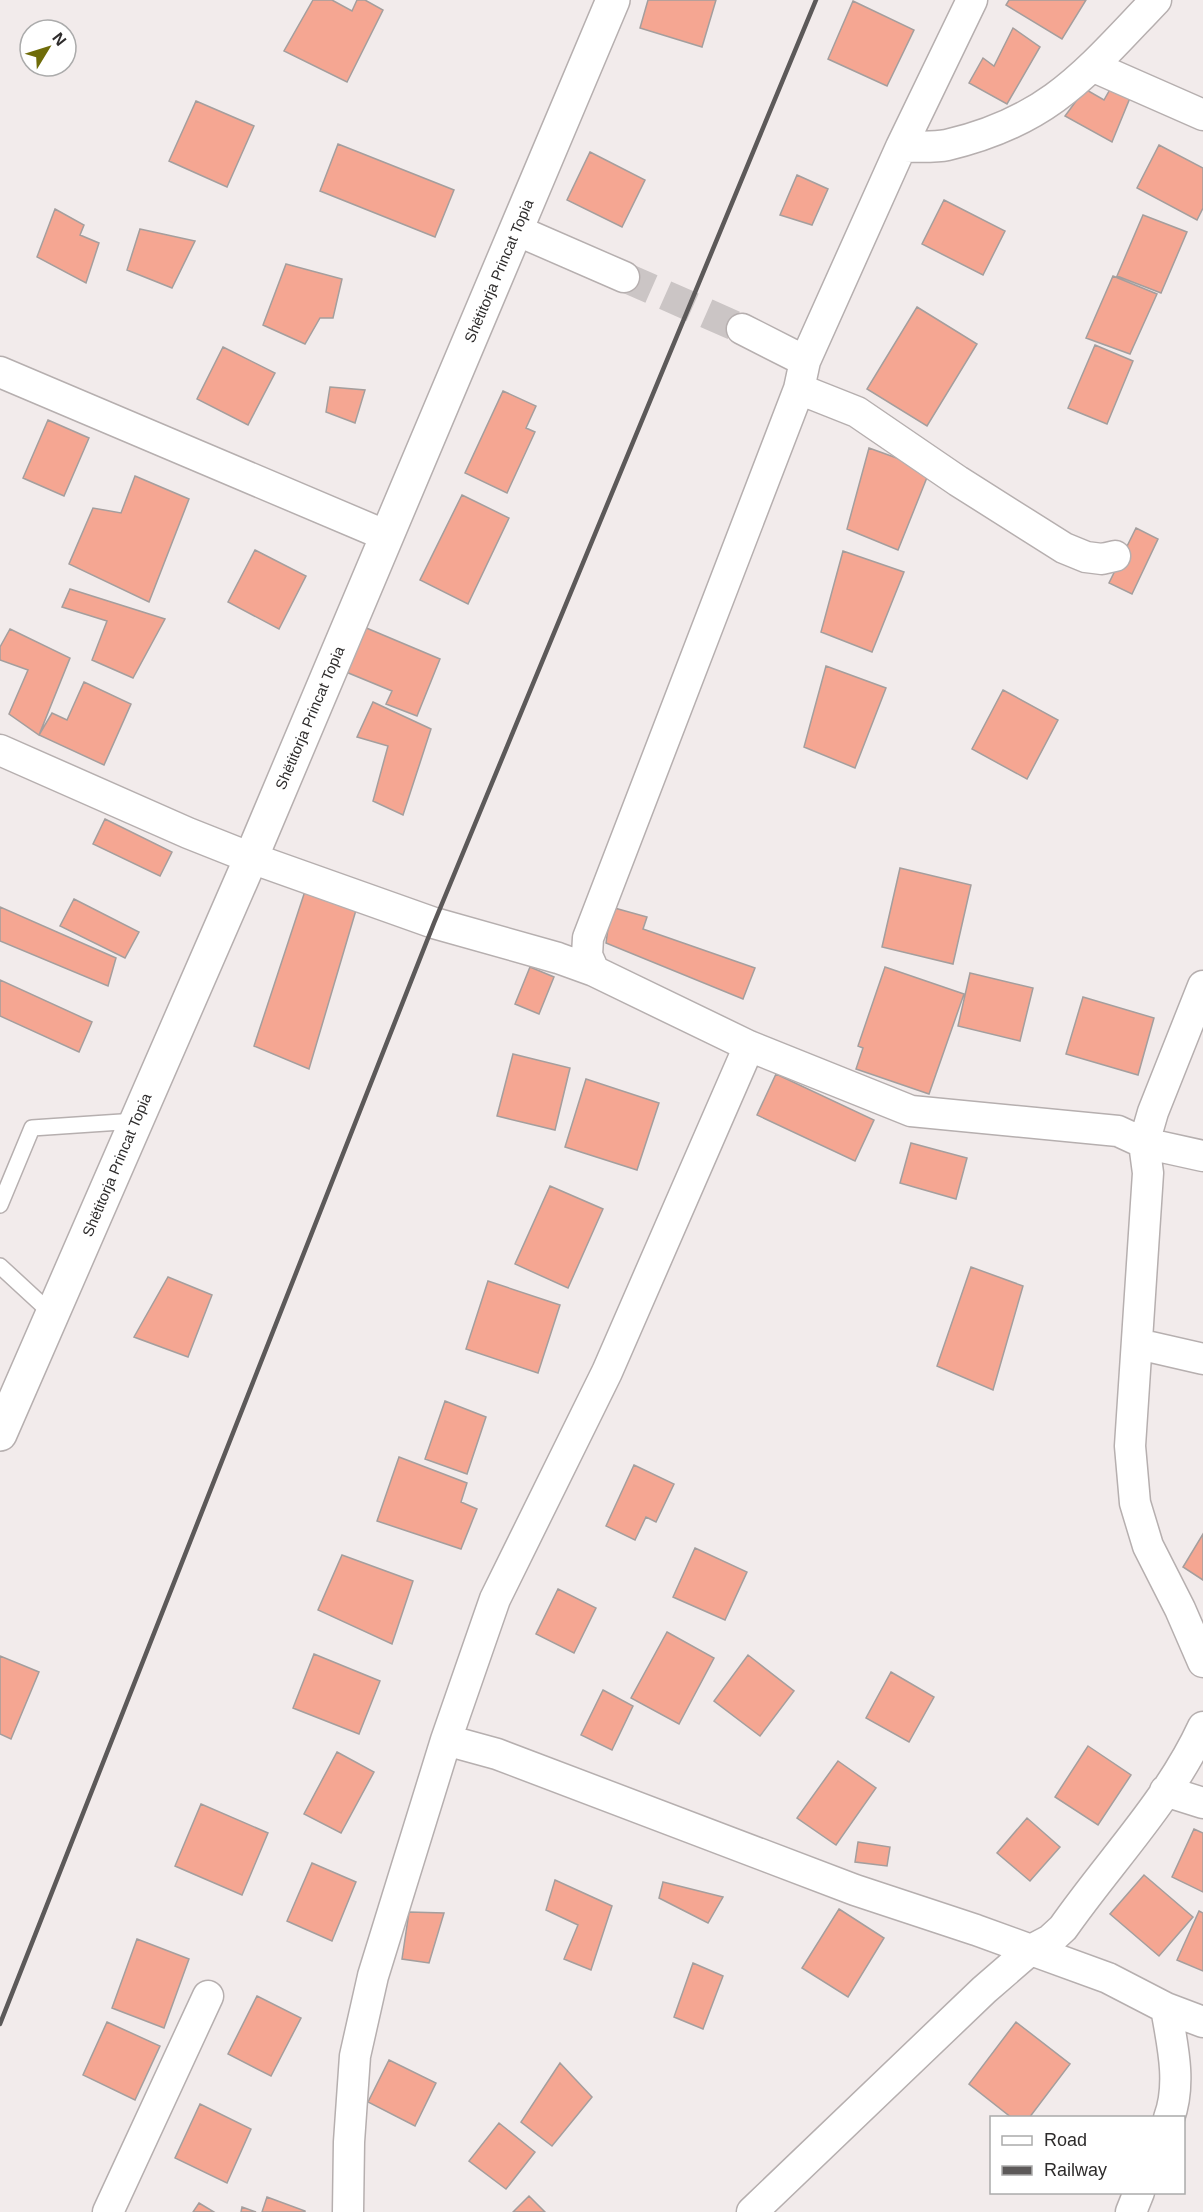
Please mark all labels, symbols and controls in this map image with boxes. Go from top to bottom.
north arrow [18,18,78,78]
text: N [49,29,70,49]
street label: Shëtitorja Princat Topia [461,196,537,345]
street label: Shëtitorja Princat Topia [272,643,348,792]
street label: Shëtitorja Princat Topia [79,1090,155,1239]
legend [990,2116,1185,2194]
text: Road [1044,2130,1087,2150]
text: Railway [1044,2160,1107,2180]

